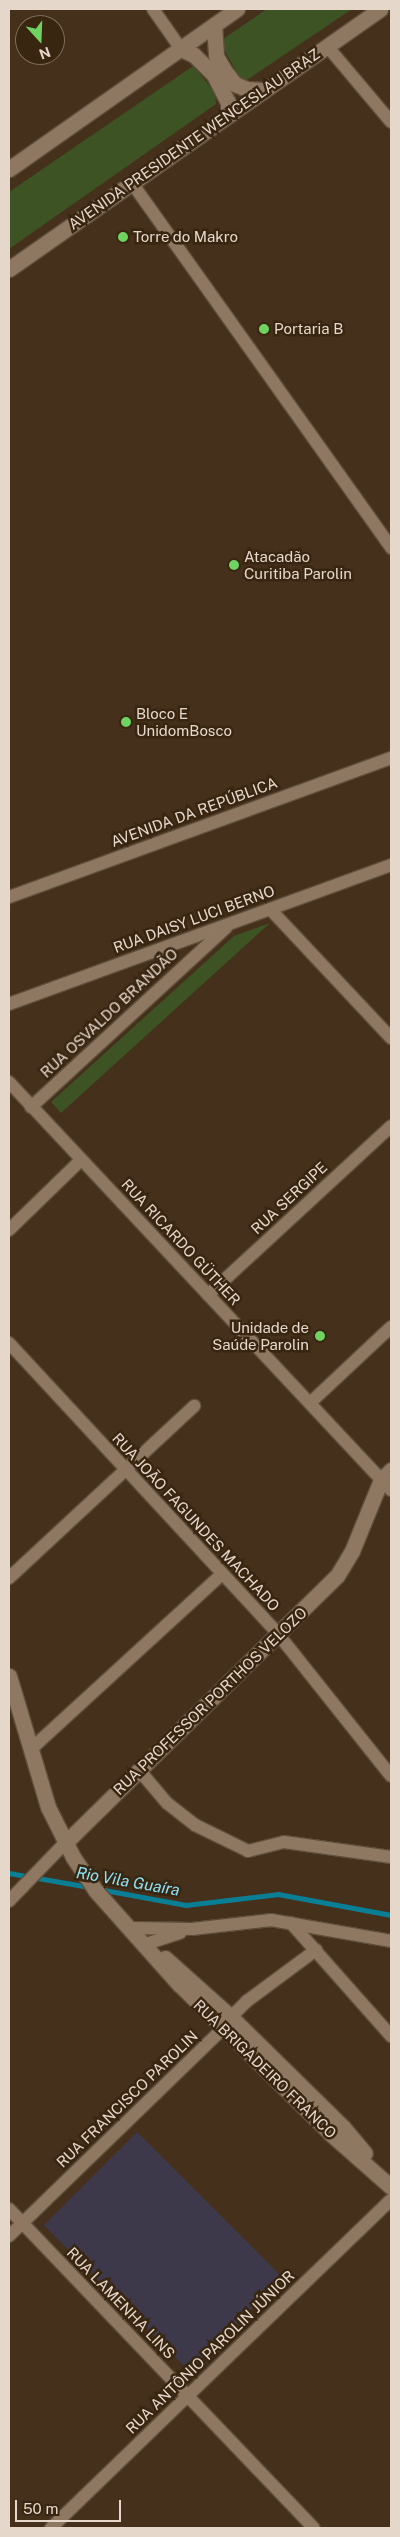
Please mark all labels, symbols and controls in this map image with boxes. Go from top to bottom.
north arrow [15,15,65,65]
text: N [37,44,53,63]
street label: AVENIDA PRESIDENTE WENCESLAU BRAZ [65,45,323,233]
place label: Torre do Makro [133,228,238,246]
marker: Torre do Makro [117,231,129,243]
place label: Portaria B [274,320,343,338]
marker: Portaria B [258,323,270,335]
place label: Atacadão Curitiba Parolin [244,547,352,582]
marker: Atacadão Curitiba Parolin [228,559,240,571]
place label: Bloco E UnidomBosco [136,704,232,739]
marker: Bloco E UnidomBosco [120,716,132,728]
street label: AVENIDA DA REPÚBLICA [108,773,280,851]
street label: RUA DAISY LUCI BERNO [111,881,277,957]
street label: RUA OSVALDO BRANDÃO [37,945,181,1081]
street label: RUA SERGIPE [247,1158,331,1238]
street label: RUA RICARDO GÜTHER [118,1175,244,1309]
place label: Unidade de Saúde Parolin [212,1318,309,1353]
marker: Unidade de Saúde Parolin [313,1329,327,1343]
street label: RUA JOÃO FAGUNDES MACHADO [109,1429,283,1615]
street label: RUA PROFESSOR PORTHOS VELOZO [109,1603,311,1799]
water label: Rio Vila Guaíra [75,1863,181,1901]
street label: RUA BRIGADEIRO FRANCO [190,1996,340,2142]
street label: RUA FRANCISCO PAROLIN [53,2027,201,2171]
street label: RUA LAMENHA LINS [63,2244,179,2362]
street label: RUA ANTÔNIO PAROLIN JÚNIOR [122,2267,298,2437]
scale bar [18,2490,124,2522]
text: 50 m [23,2500,58,2517]

